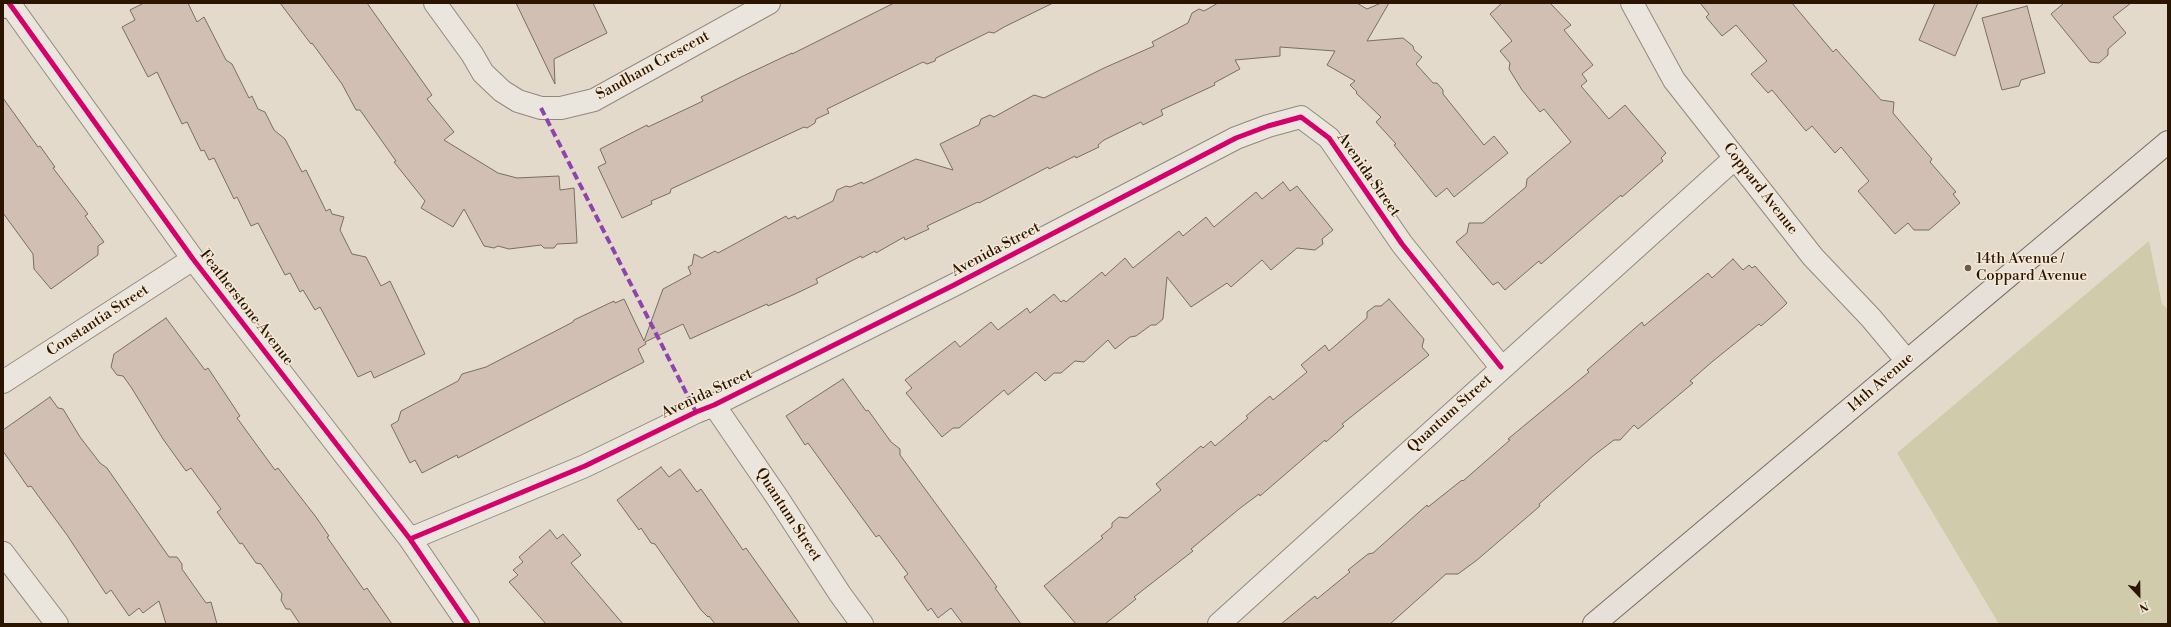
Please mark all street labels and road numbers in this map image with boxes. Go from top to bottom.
street label: Sandham Crescent [593,27,713,105]
street label: Avenida Street [1332,130,1404,220]
street label: Coppard Avenue [1719,140,1801,238]
street label: Avenida Street [948,219,1044,281]
street label: Featherstone Avenue [195,247,297,369]
street label: Constantia Street [44,281,152,361]
street label: 14th Avenue [1844,349,1918,417]
street label: Avenida Street [659,365,755,423]
street label: Quantum Street [1404,371,1496,457]
street label: Quantum Street [751,465,825,565]

